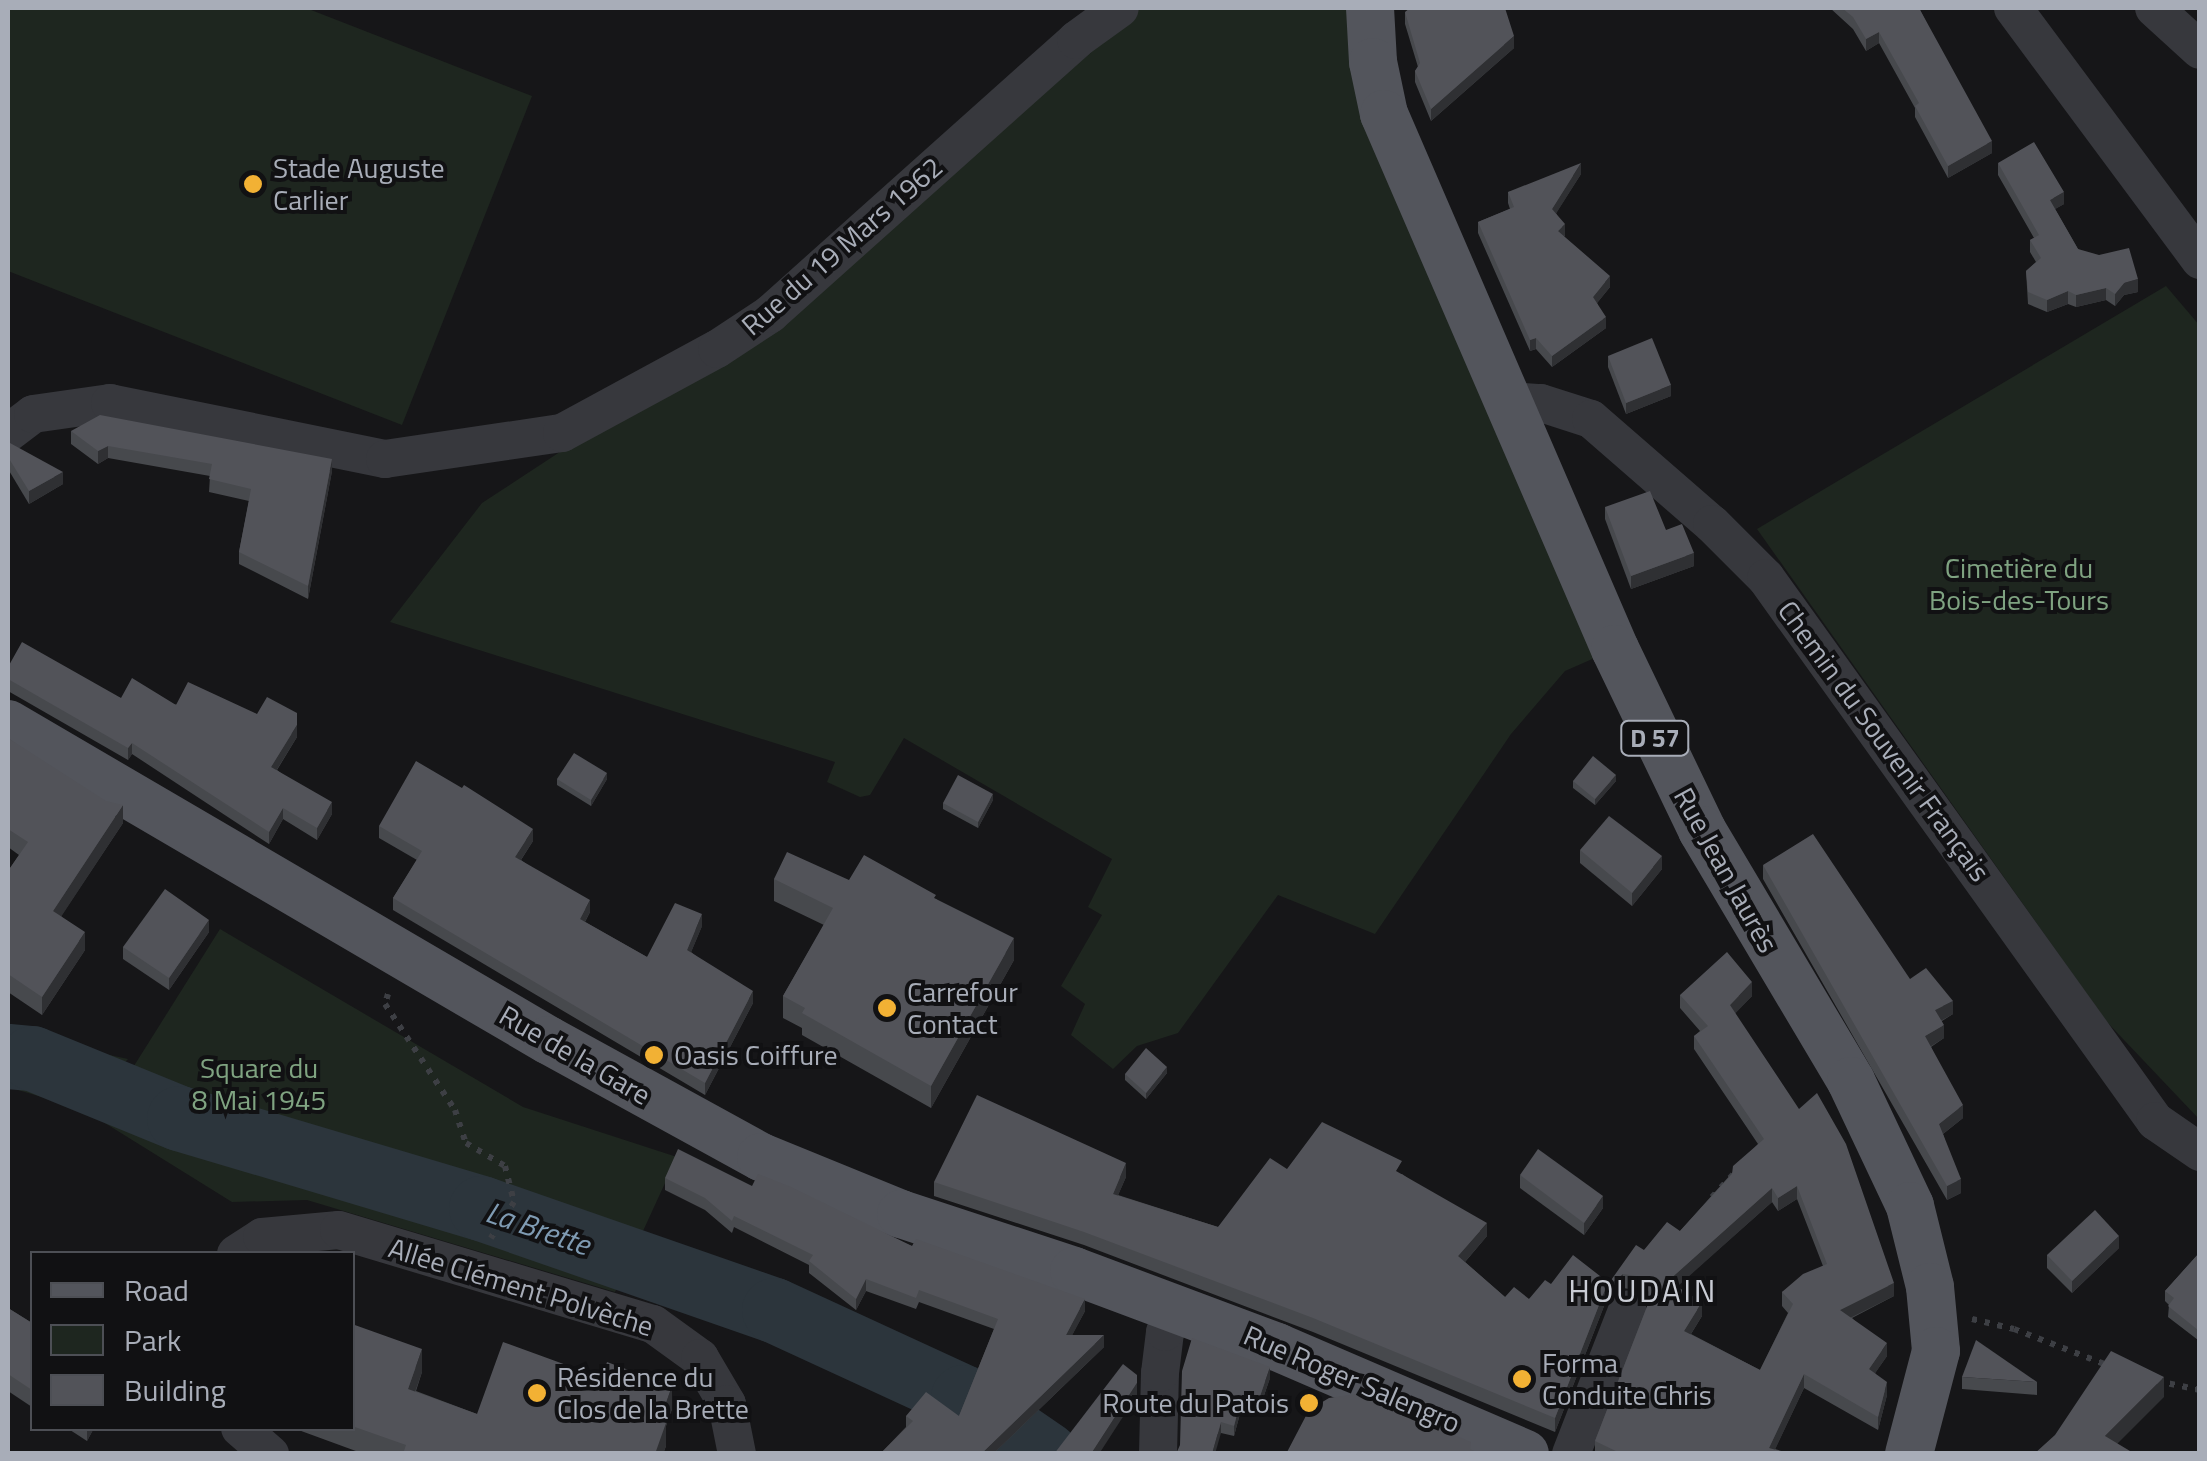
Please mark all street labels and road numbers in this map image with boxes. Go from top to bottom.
street label: Rue du 19 Mars 1962 [735,150,949,342]
street label: Chemin du Souvenir Français [1771,594,1997,888]
road number: D 57 [1620,718,1690,758]
street label: Rue Jean Jaurès [1667,782,1785,958]
street label: Rue de la Gare [493,998,657,1112]
street label: Allée Clément Polvèche [385,1231,657,1343]
street label: Rue Roger Salengro [1239,1318,1465,1440]

